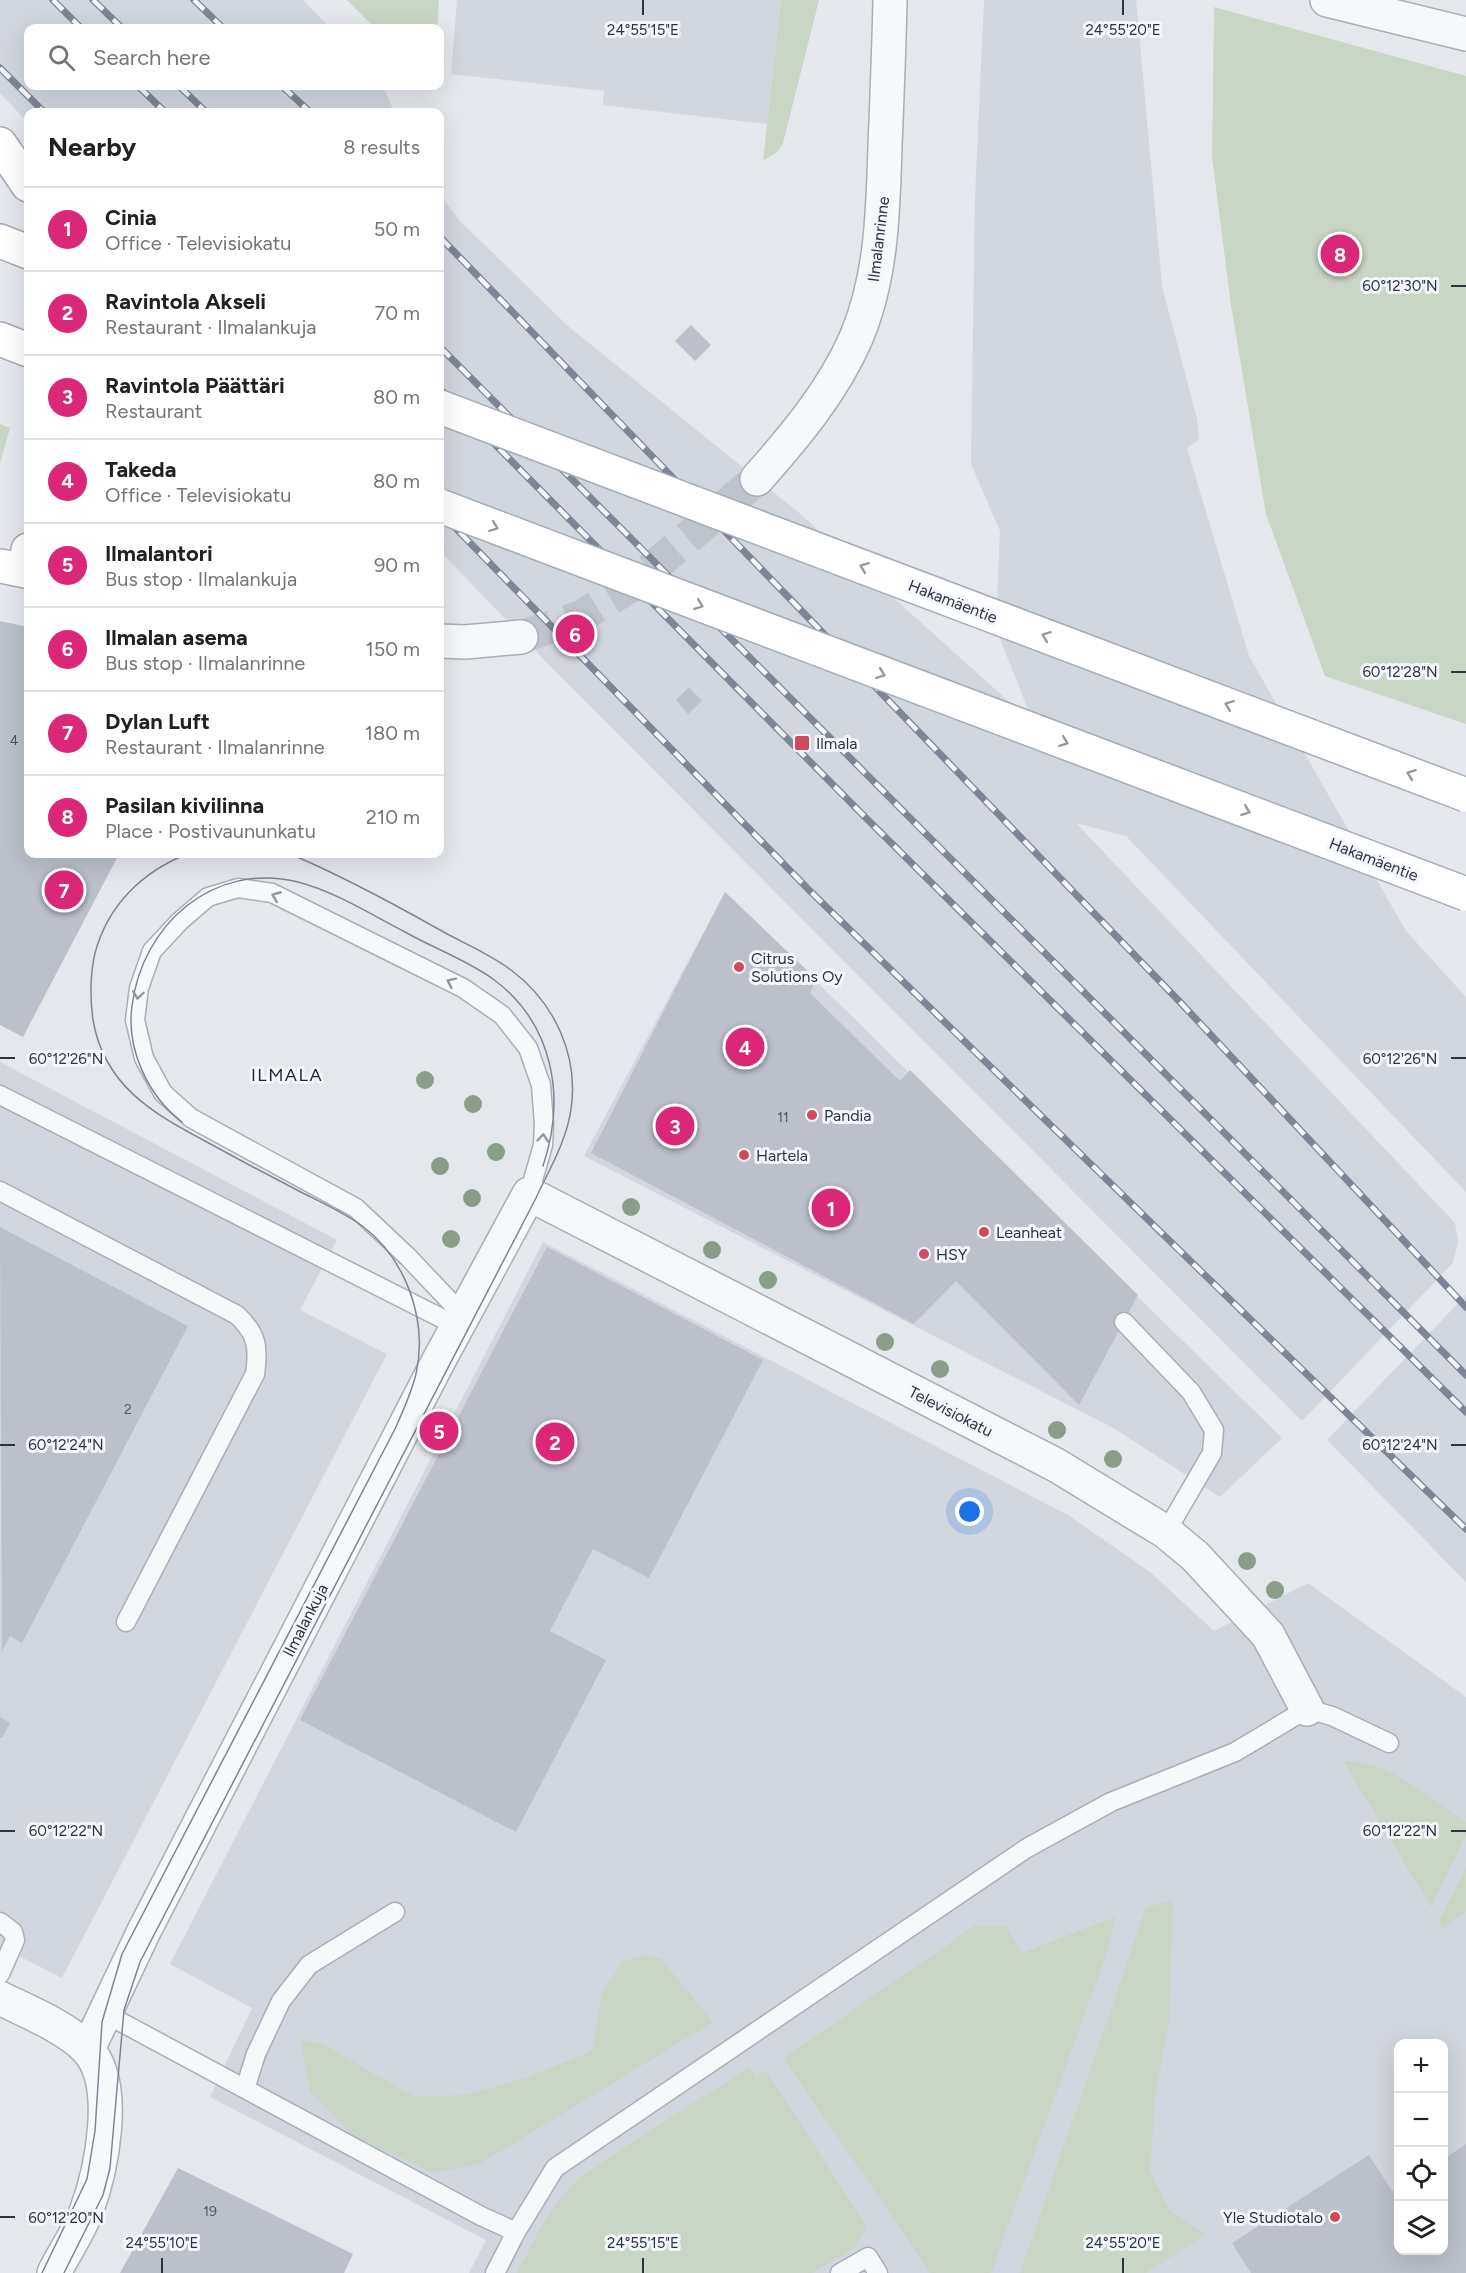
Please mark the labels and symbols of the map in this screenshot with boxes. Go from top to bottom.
text: 24°55'15"E [607,21,679,39]
text: 24°55'20"E [1085,21,1161,39]
street label: Ilmalanrinne [864,195,893,283]
pin: 8 [1320,232,1360,276]
text: 60°12'30"N [1362,277,1438,295]
one-way arrow [488,520,499,533]
one-way arrow [859,562,870,575]
street label: Hakamäentie [906,576,1000,627]
one-way arrow [692,598,703,610]
pin: 6 [556,612,594,656]
one-way arrow [1042,631,1052,644]
text: 60°12'28"N [1362,663,1438,681]
one-way arrow [875,666,886,679]
one-way arrow [1224,700,1235,713]
house number: 4 [10,732,19,749]
marker: Ilmala [793,734,811,752]
place label: Ilmala [816,734,857,753]
one-way arrow [1058,735,1068,748]
one-way arrow [1406,769,1417,782]
one-way arrow [1240,804,1251,816]
street label: Hakamäentie [1327,834,1421,885]
pin: 7 [44,868,84,912]
one-way arrow [271,891,282,903]
place label: Citrus Solutions Oy [751,949,843,986]
marker: Citrus Solutions Oy [732,960,746,974]
one-way arrow [446,978,457,989]
one-way arrow [133,991,145,1000]
pin: 4 [726,1024,764,1070]
text: 60°12'26"N [29,1050,103,1068]
text: 60°12'26"N [1363,1050,1437,1068]
district label: ILMALA [251,1064,323,1086]
pin: 3 [656,1104,694,1148]
place label: Pandia [824,1106,871,1125]
marker: Pandia [805,1108,819,1122]
house number: 11 [777,1109,789,1126]
one-way arrow [536,1133,549,1142]
place label: Hartela [756,1146,808,1165]
marker: Hartela [737,1148,751,1162]
pin: 1 [812,1186,850,1230]
place label: Leanheat [996,1223,1062,1242]
marker: Leanheat [977,1225,991,1239]
place label: HSY [936,1245,968,1264]
marker: HSY [917,1247,931,1261]
street label: Televisiokatu [906,1382,996,1441]
house number: 2 [124,1401,132,1418]
pin: 5 [420,1408,458,1454]
pin: 2 [536,1420,574,1464]
text: 60°12'24"N [28,1436,104,1454]
text: 60°12'24"N [1362,1436,1438,1454]
your location [955,1497,984,1526]
street label: Ilmalankuja [279,1581,332,1660]
text: 60°12'22"N [29,1822,103,1840]
text: 60°12'22"N [1363,1822,1437,1840]
house number: 19 [203,2203,217,2220]
place label: Yle Studiotalo [1223,2208,1323,2227]
text: 60°12'20"N [28,2209,104,2227]
marker: Yle Studiotalo [1328,2210,1342,2224]
text: 24°55'10"E [126,2234,198,2252]
text: 24°55'15"E [607,2234,679,2252]
text: 24°55'20"E [1085,2234,1161,2252]

